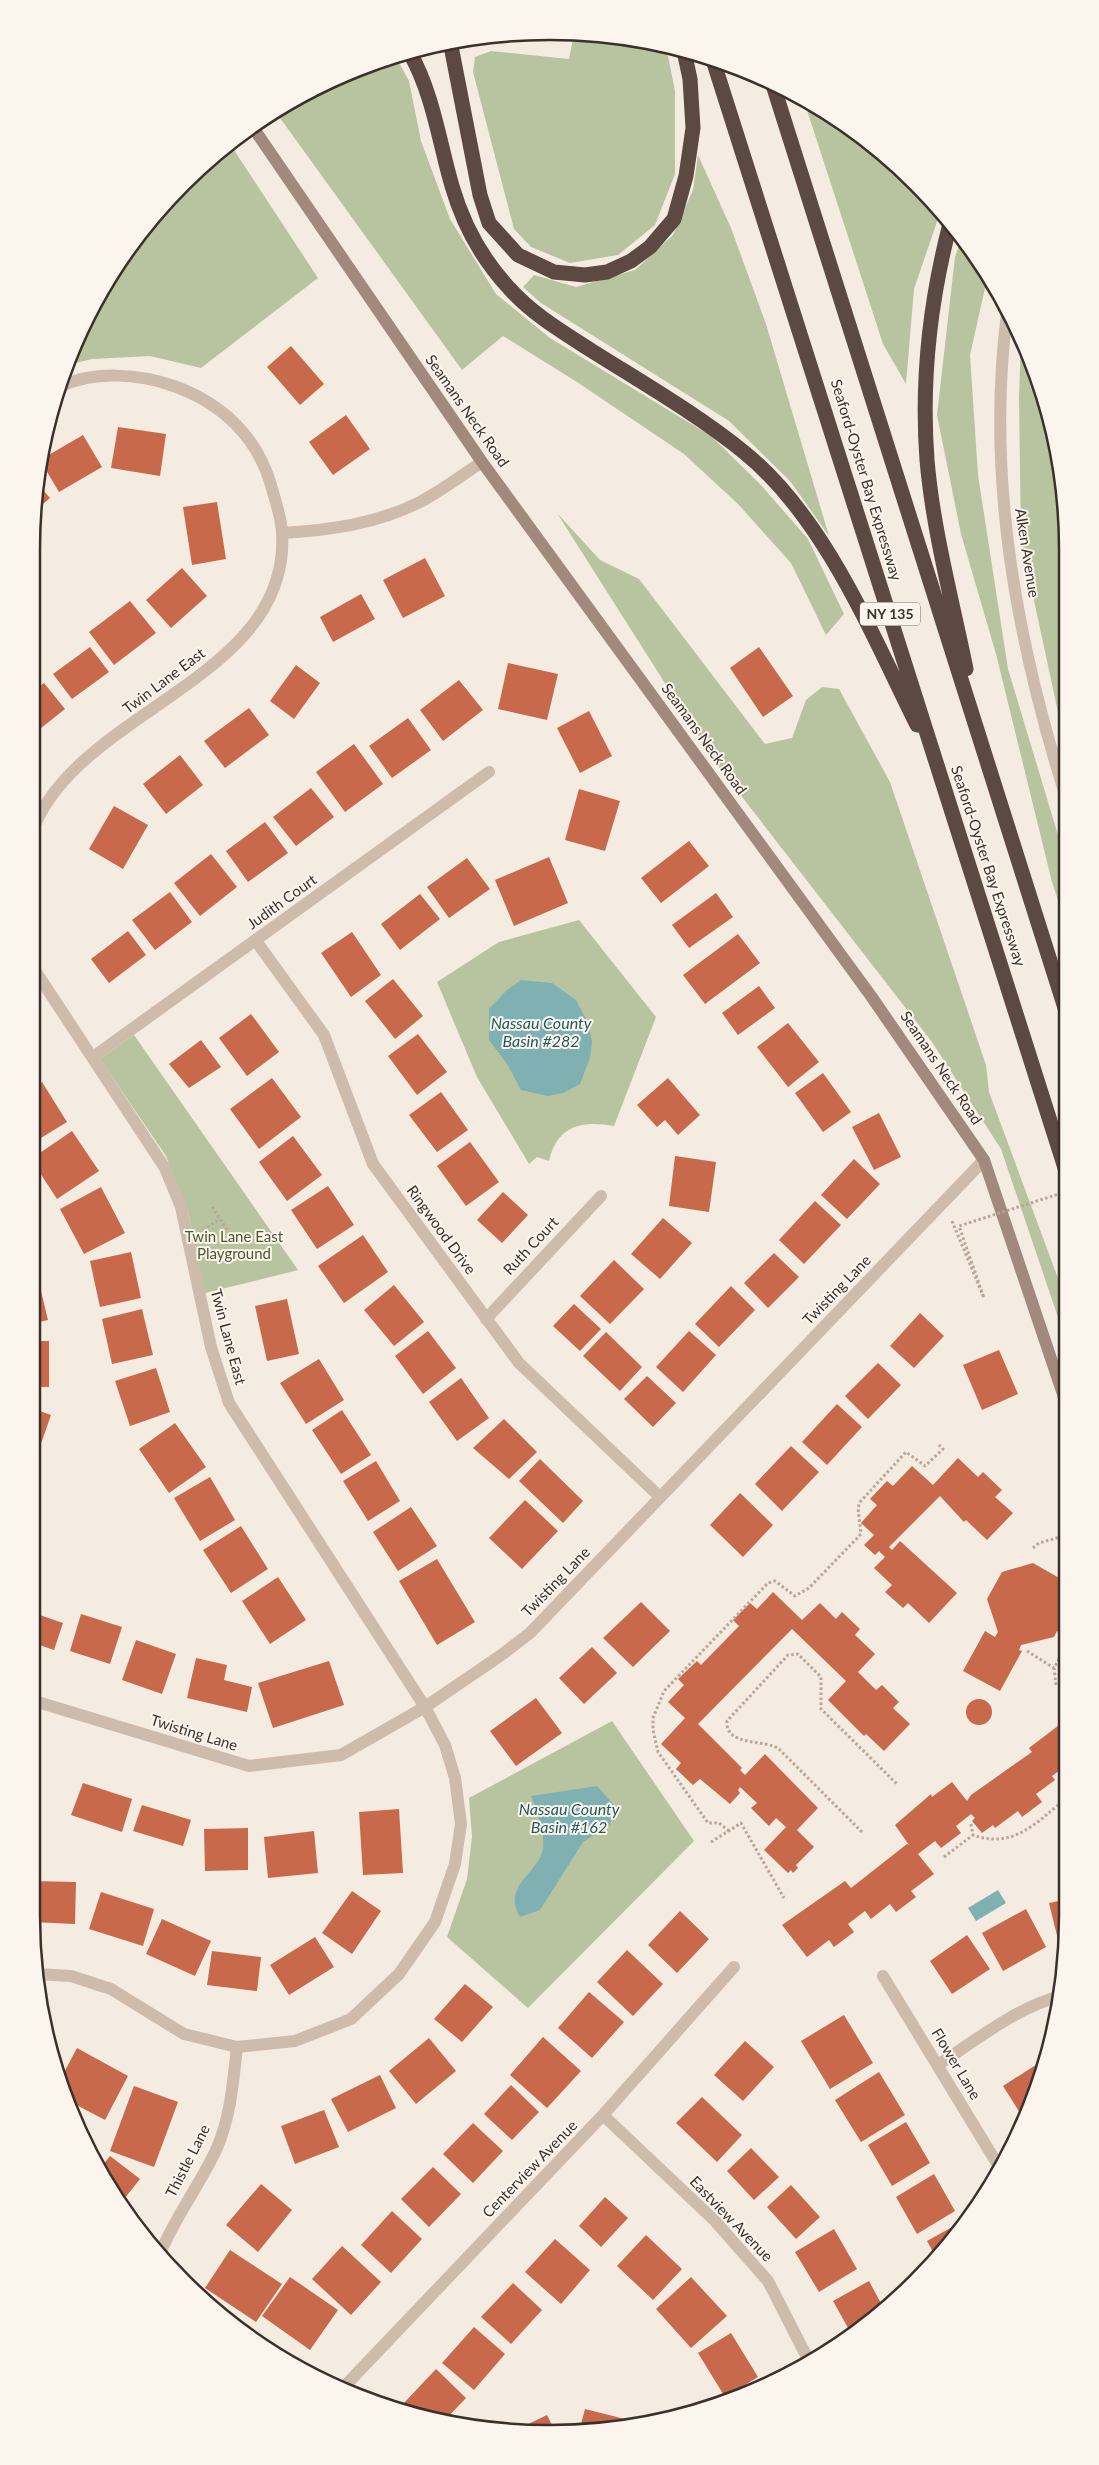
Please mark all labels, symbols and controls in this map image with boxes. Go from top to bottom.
street label: Seamans Neck Road [422,351,513,470]
street label: Seaford-Oyster Bay Expressway [828,377,906,583]
street label: Alken Avenue [1012,507,1044,599]
road number: NY 135 [860,602,920,626]
street label: Twin Lane East [119,643,209,717]
street label: Seamans Neck Road [658,679,751,798]
street label: Seaford-Oyster Bay Expressway [948,763,1030,968]
street label: Judith Court [243,870,320,932]
street label: Seamans Neck Road [897,1007,986,1128]
water label: Nassau County Basin #282 [491,1013,592,1050]
street label: Ringwood Drive [403,1181,480,1278]
street label: Ruth Court [499,1212,562,1278]
park label: Twin Lane East Playground [185,1227,284,1262]
street label: Twisting Lane [799,1251,874,1328]
street label: Twin Lane East [208,1287,251,1387]
street label: Twisting Lane [518,1543,593,1620]
street label: Twisting Lane [149,1710,240,1754]
water label: Nassau County Basin #162 [519,1799,620,1836]
street label: Flower Lane [928,2024,985,2103]
street label: Centerview Avenue [478,2116,580,2221]
street label: Thistle Lane [161,2121,213,2200]
street label: Eastview Avenue [686,2172,777,2265]

